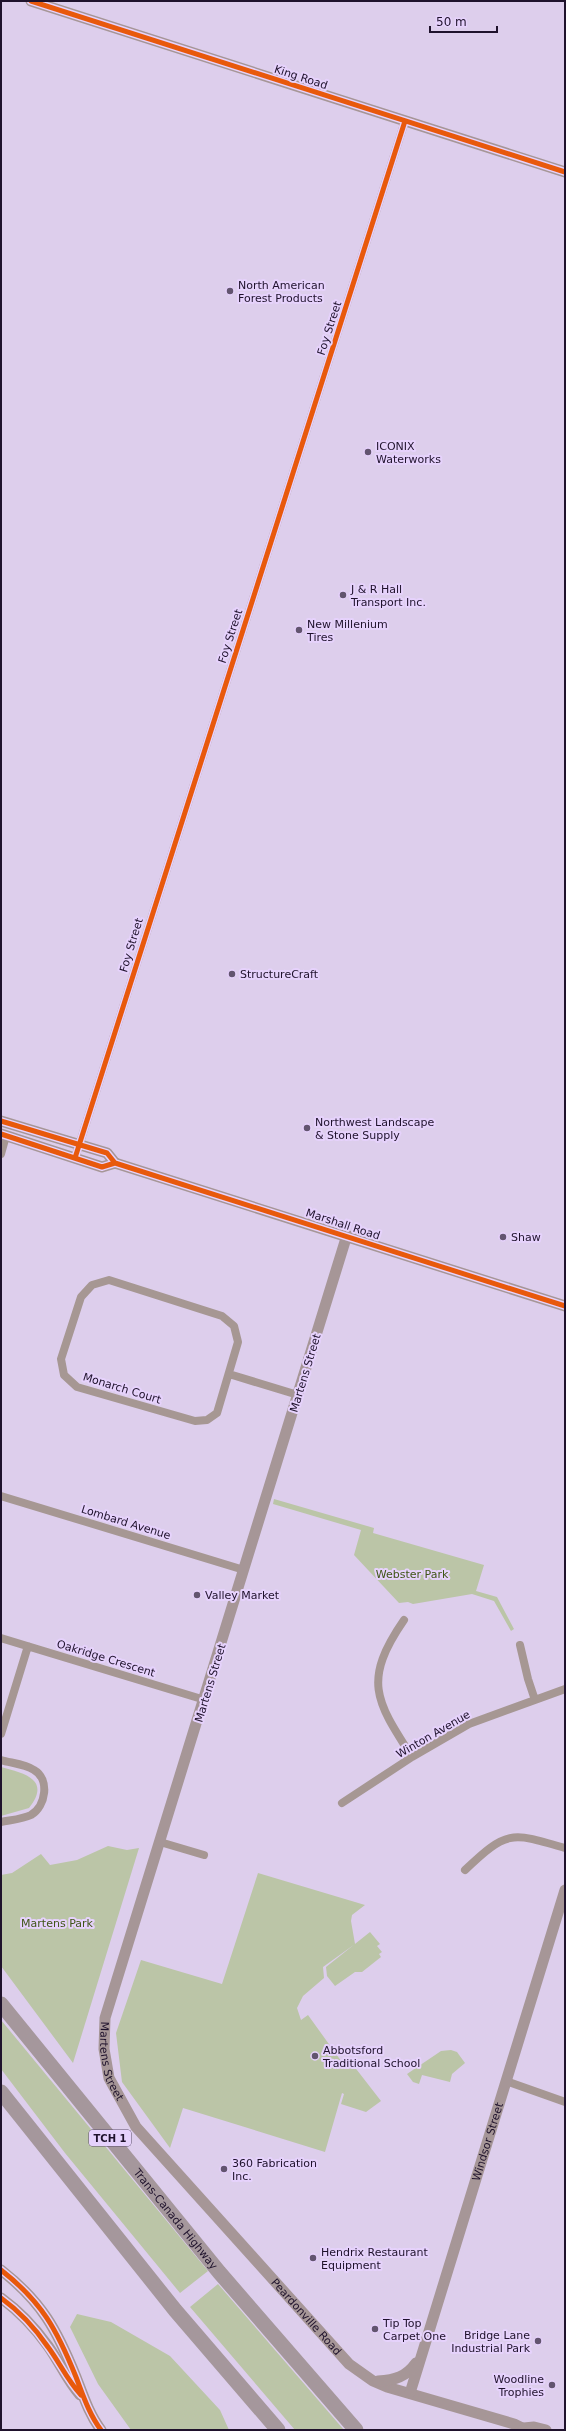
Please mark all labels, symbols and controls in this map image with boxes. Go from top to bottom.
scale bar [430,8,497,34]
text: 50 m [436,15,467,29]
street label: King Road [273,63,329,92]
place label: North American Forest Products [238,279,325,305]
marker: North American Forest Products [225,286,235,296]
street label: Foy Street [315,299,345,357]
place label: ICONIX Waterworks [376,440,441,466]
marker: ICONIX Waterworks [363,447,373,457]
place label: J & R Hall Transport Inc. [350,583,426,609]
marker: J & R Hall Transport Inc. [338,590,348,600]
street label: Foy Street [216,607,246,665]
place label: New Millenium Tires [306,618,388,644]
marker: New Millenium Tires [294,625,304,635]
street label: Foy Street [117,916,146,974]
place label: StructureCraft [240,968,319,981]
marker: StructureCraft [227,969,237,979]
place label: Northwest Landscape & Stone Supply [315,1116,434,1142]
marker: Northwest Landscape & Stone Supply [302,1123,312,1133]
street label: Marshall Road [304,1206,382,1243]
place label: Shaw [511,1231,541,1244]
marker: Shaw [498,1232,508,1242]
street label: Martens Street [287,1332,324,1414]
street label: Monarch Court [81,1370,163,1407]
street label: Lombard Avenue [80,1503,172,1542]
park label: Webster Park [376,1568,449,1581]
place label: Valley Market [205,1589,280,1602]
marker: Valley Market [192,1590,202,1600]
street label: Oakridge Crescent [55,1637,157,1680]
street label: Martens Street [192,1642,229,1724]
street label: Winton Avenue [394,1708,473,1761]
park label: Martens Park [21,1917,94,1930]
street label: Martens Street [97,2021,127,2104]
place label: Abbotsford Traditional School [322,2044,420,2070]
marker: Abbotsford Traditional School [310,2051,320,2061]
street label: Windsor Street [470,2100,506,2183]
road number: TCH 1 [89,2130,131,2146]
place label: 360 Fabrication Inc. [232,2157,317,2183]
marker: 360 Fabrication Inc. [219,2164,229,2174]
street label: Trans-Canada Highway [130,2165,221,2273]
place label: Hendrix Restaurant Equipment [321,2246,428,2272]
marker: Hendrix Restaurant Equipment [308,2253,318,2263]
street label: Peardonville Road [268,2276,344,2358]
place label: Tip Top Carpet One [382,2317,446,2343]
marker: Tip Top Carpet One [370,2324,380,2334]
place label: Bridge Lane Industrial Park [451,2329,531,2355]
marker: Bridge Lane Industrial Park [533,2336,543,2346]
place label: Woodline Trophies [493,2373,544,2399]
marker: Woodline Trophies [547,2380,557,2390]

